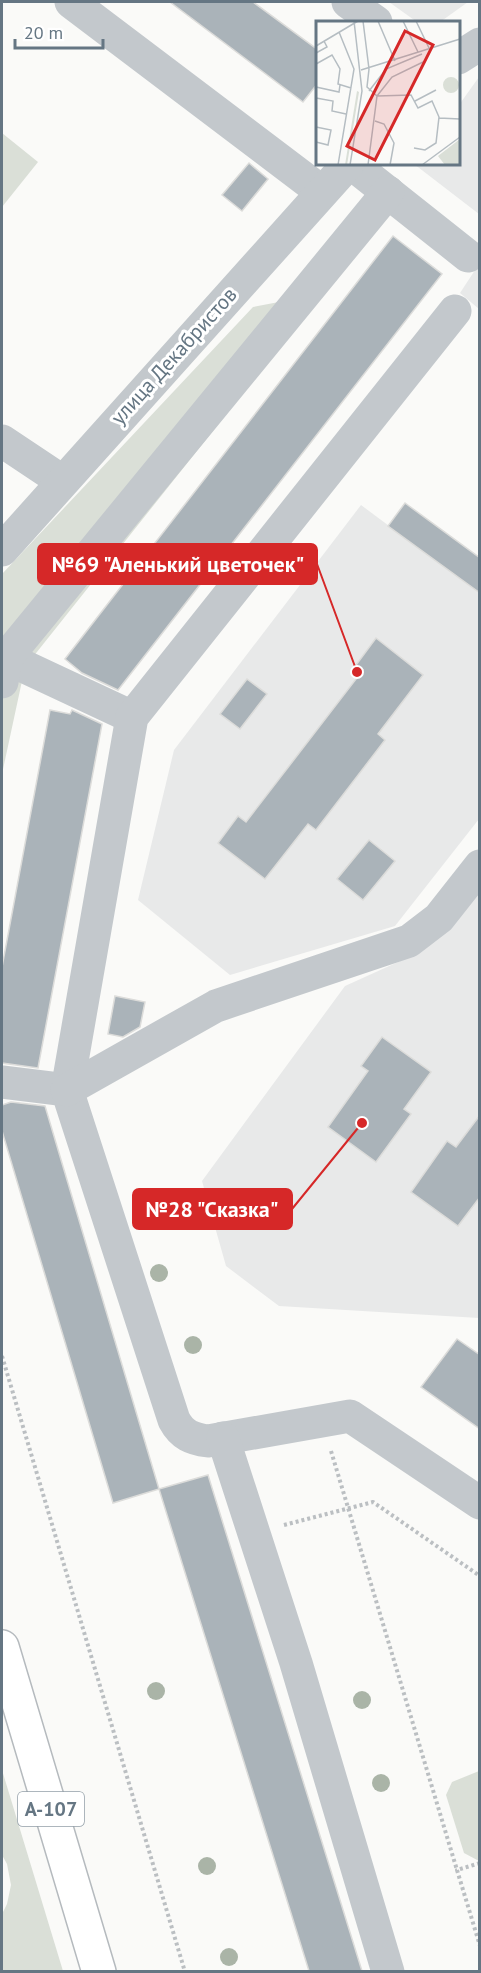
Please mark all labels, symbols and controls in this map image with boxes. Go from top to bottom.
scale bar [15,12,104,50]
text: 20 m [24,21,63,44]
inset map [316,21,460,165]
street label: улица Декабристов [105,281,243,430]
callout: №69 "Аленький цветочек" [38,544,317,584]
text: №69 "Аленький цветочек" [52,550,304,578]
callout: №28 "Сказка" [133,1189,292,1229]
text: №28 "Сказка" [145,1195,279,1223]
road number: А-107 [18,1792,84,1826]

